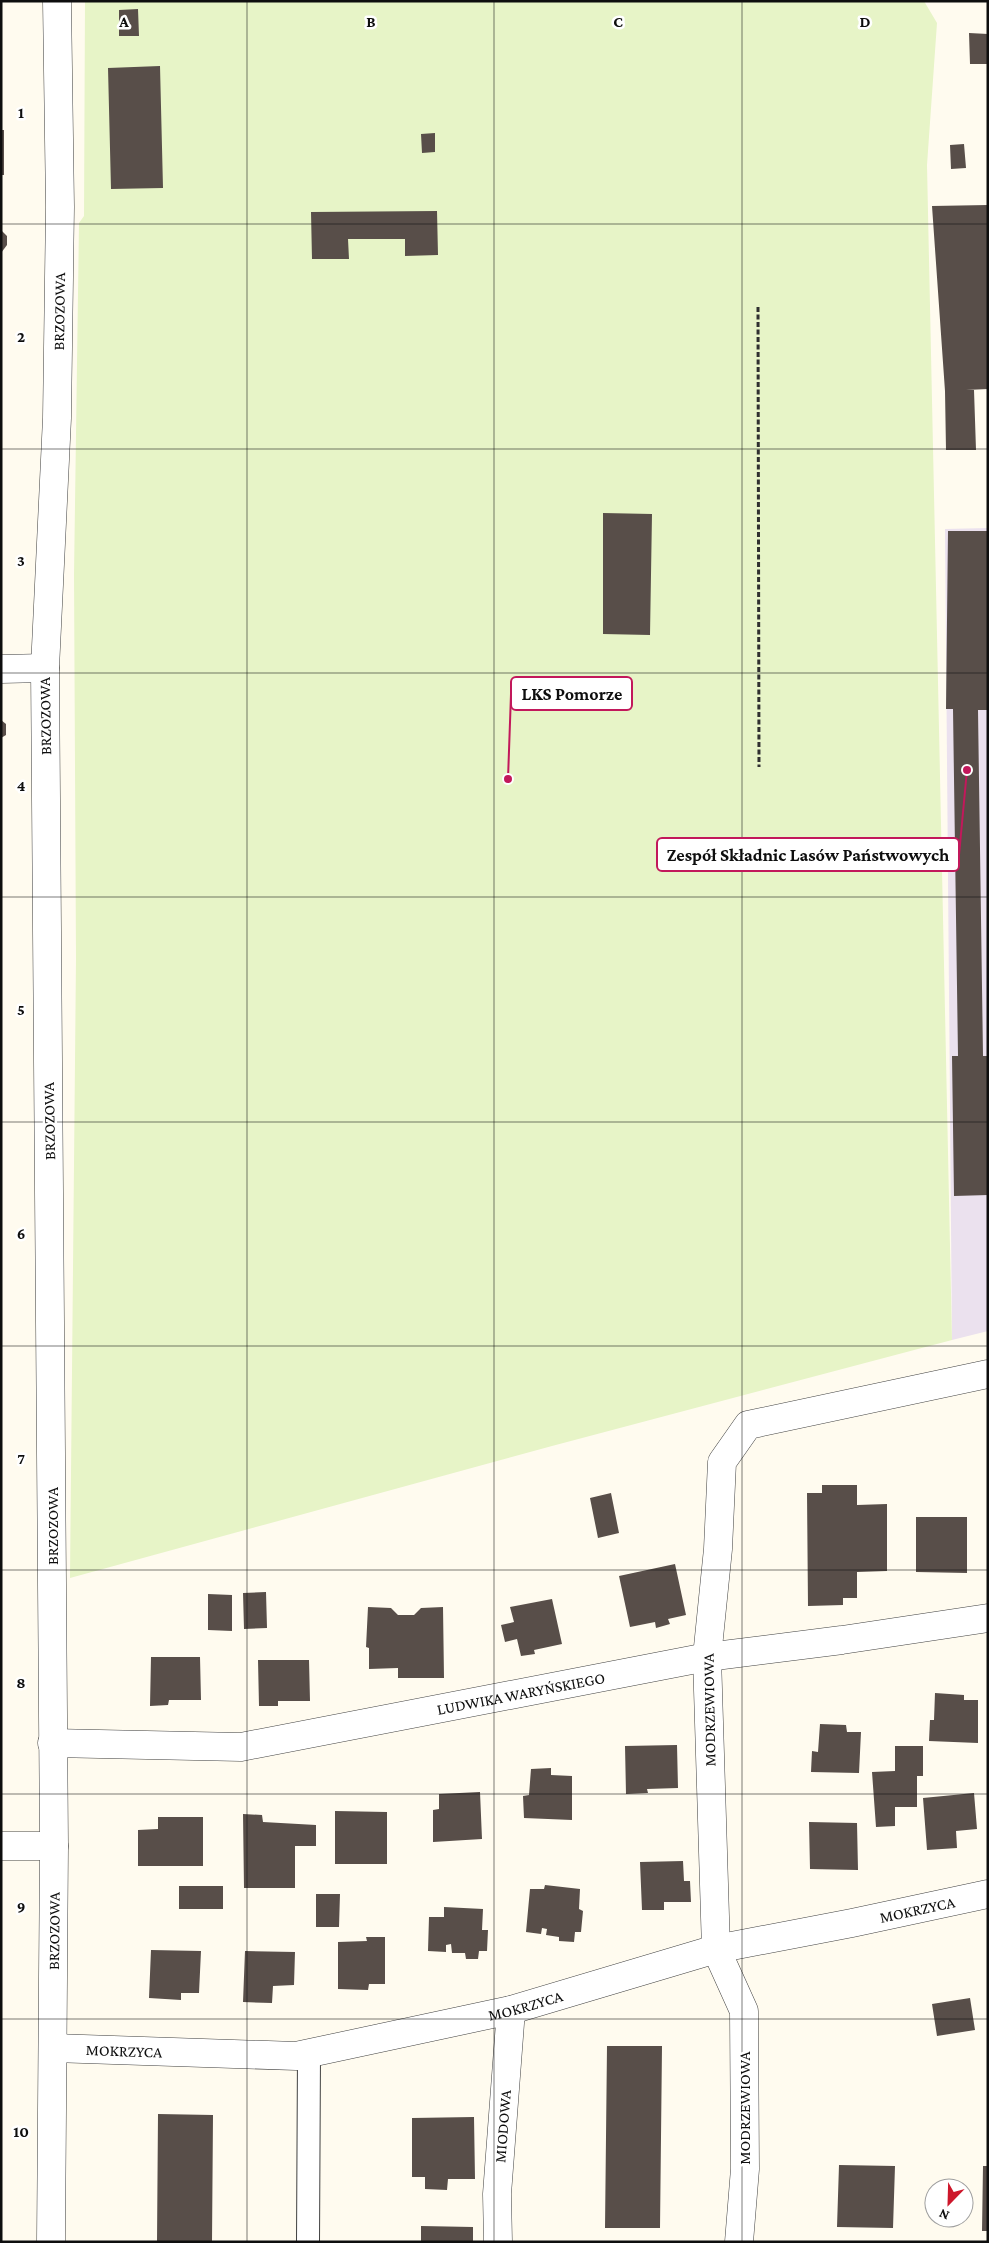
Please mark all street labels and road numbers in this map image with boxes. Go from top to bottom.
street label: BRZOZOWA [49,271,68,351]
street label: BRZOZOWA [36,676,54,755]
street label: BRZOZOWA [40,1081,58,1160]
street label: BRZOZOWA [44,1486,61,1565]
street label: MODRZEWIOWA [699,1652,718,1767]
street label: LUDWIKA WARYŃSKIEGO [435,1668,606,1718]
street label: BRZOZOWA [45,1891,62,1970]
street label: MOKRZYCA [878,1893,957,1925]
street label: MOKRZYCA [486,1986,565,2023]
street label: MOKRZYCA [85,2041,163,2060]
street label: MODRZEWIOWA [736,2050,753,2165]
street label: MIODOWA [491,2088,513,2163]

